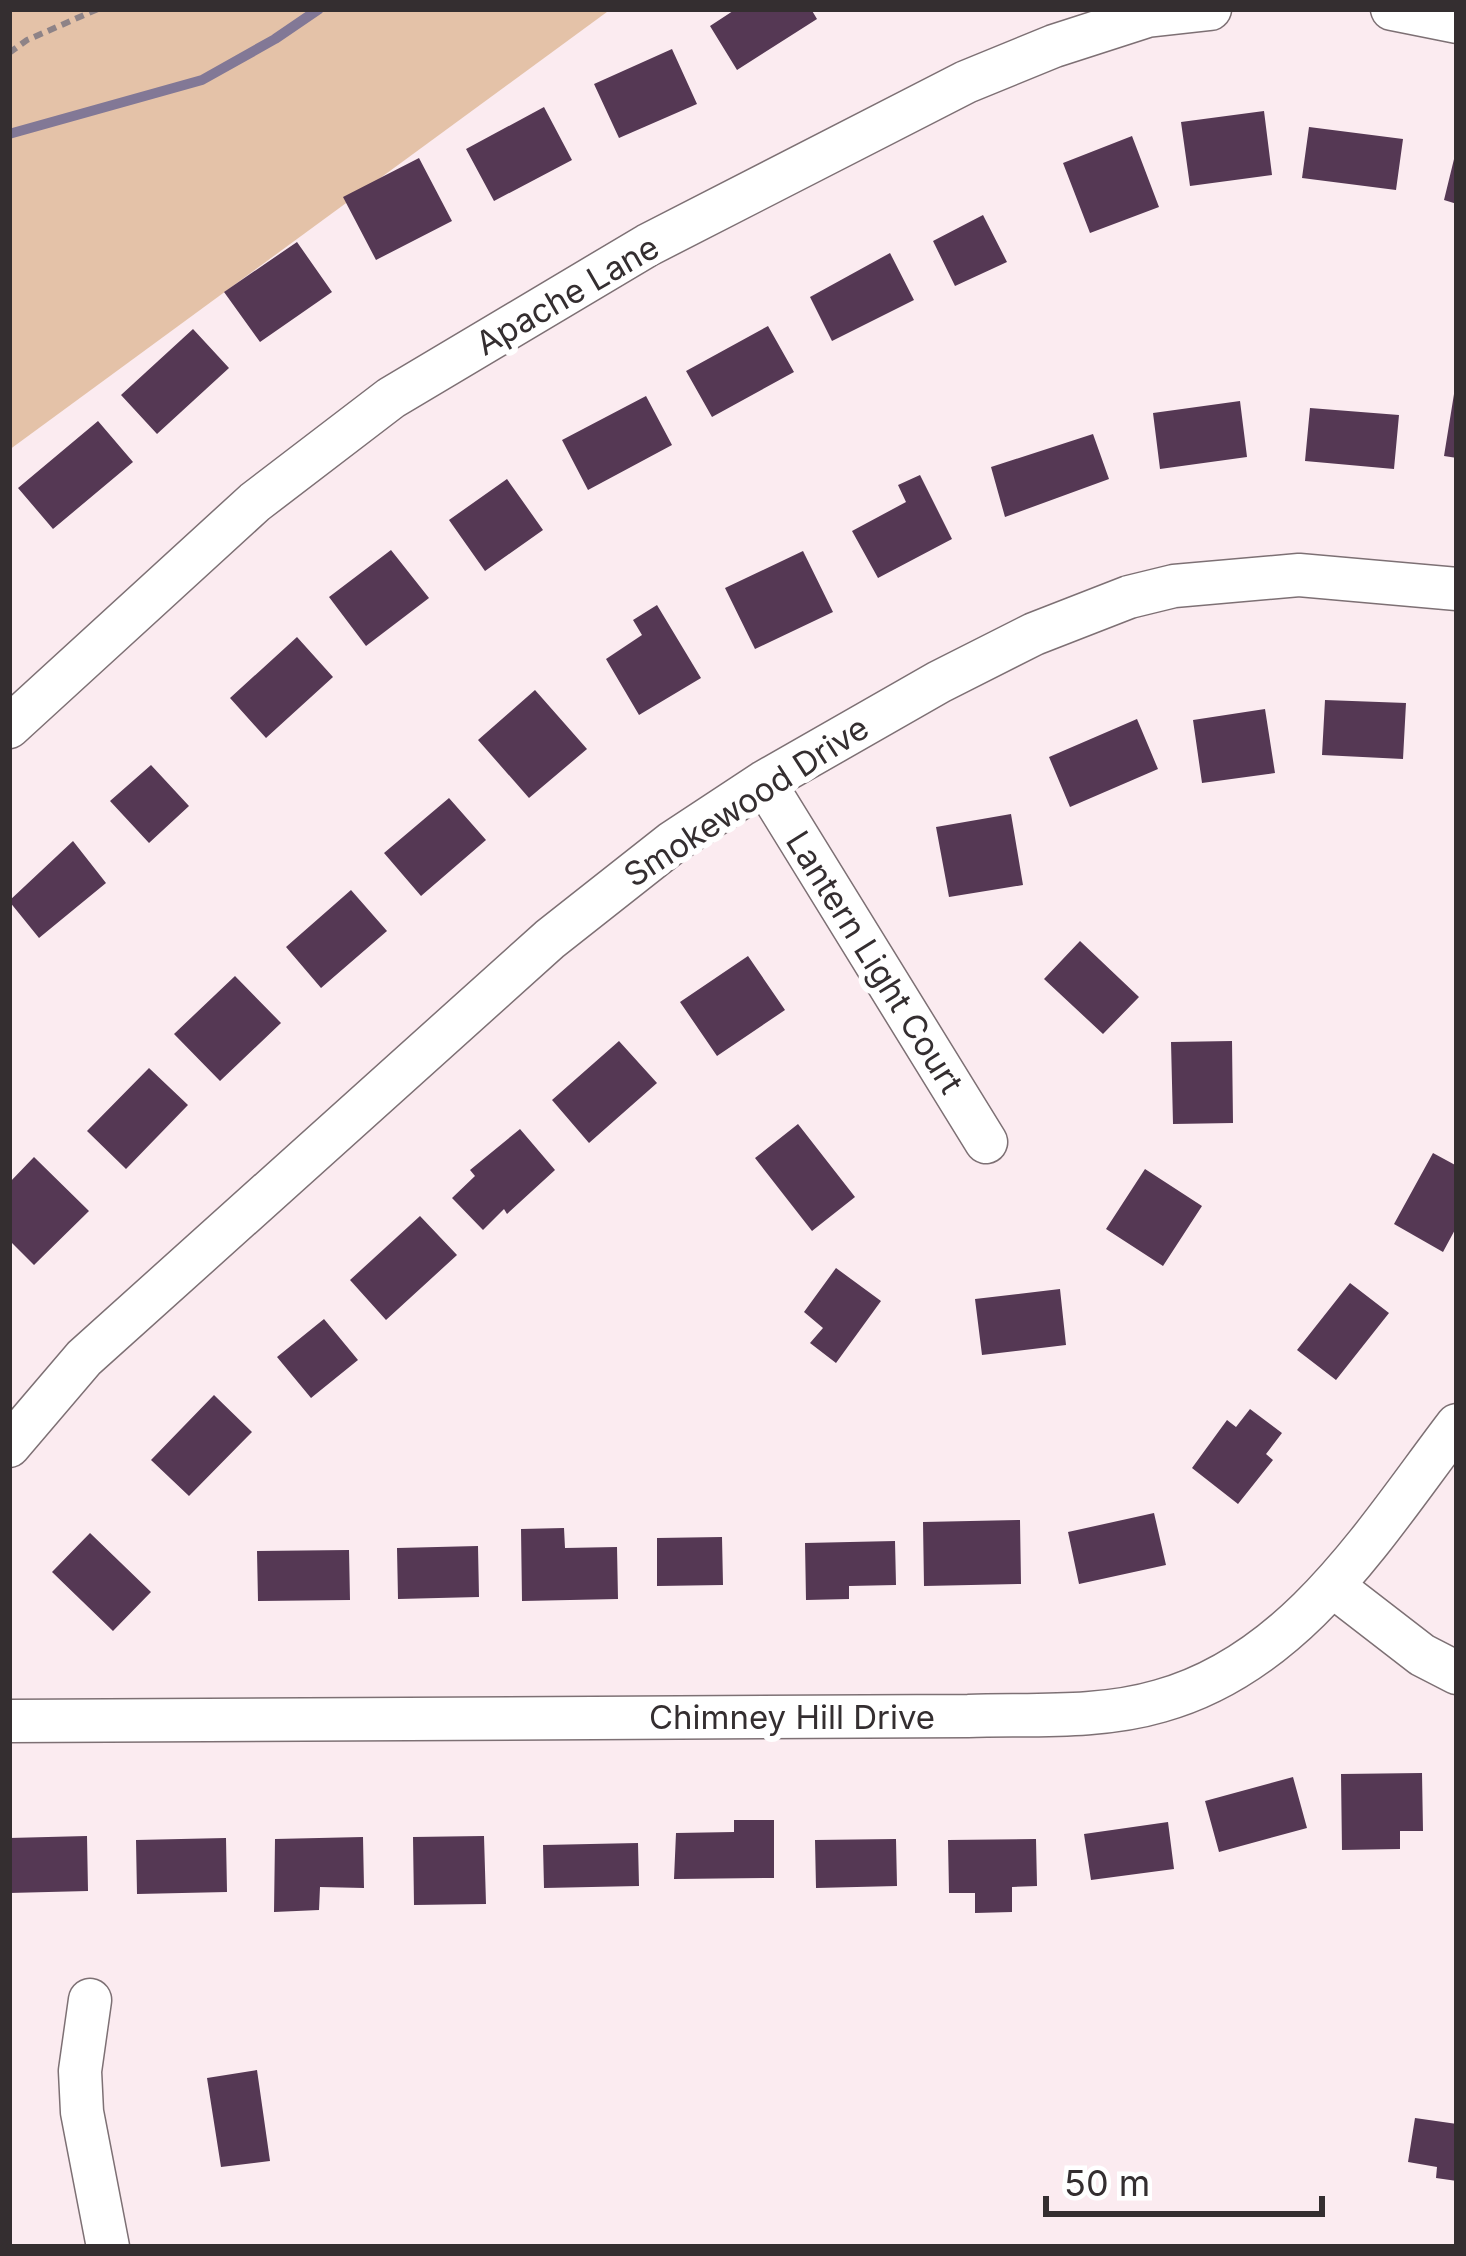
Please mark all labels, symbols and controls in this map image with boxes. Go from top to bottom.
street label: Apache Lane [468,227,666,363]
street label: Smokewood Drive [616,707,876,895]
street label: Lantern Light Court [778,823,972,1101]
street label: Chimney Hill Drive [649,1697,935,1737]
scale bar [1046,2142,1322,2216]
text: 50 m [1064,2161,1150,2205]

